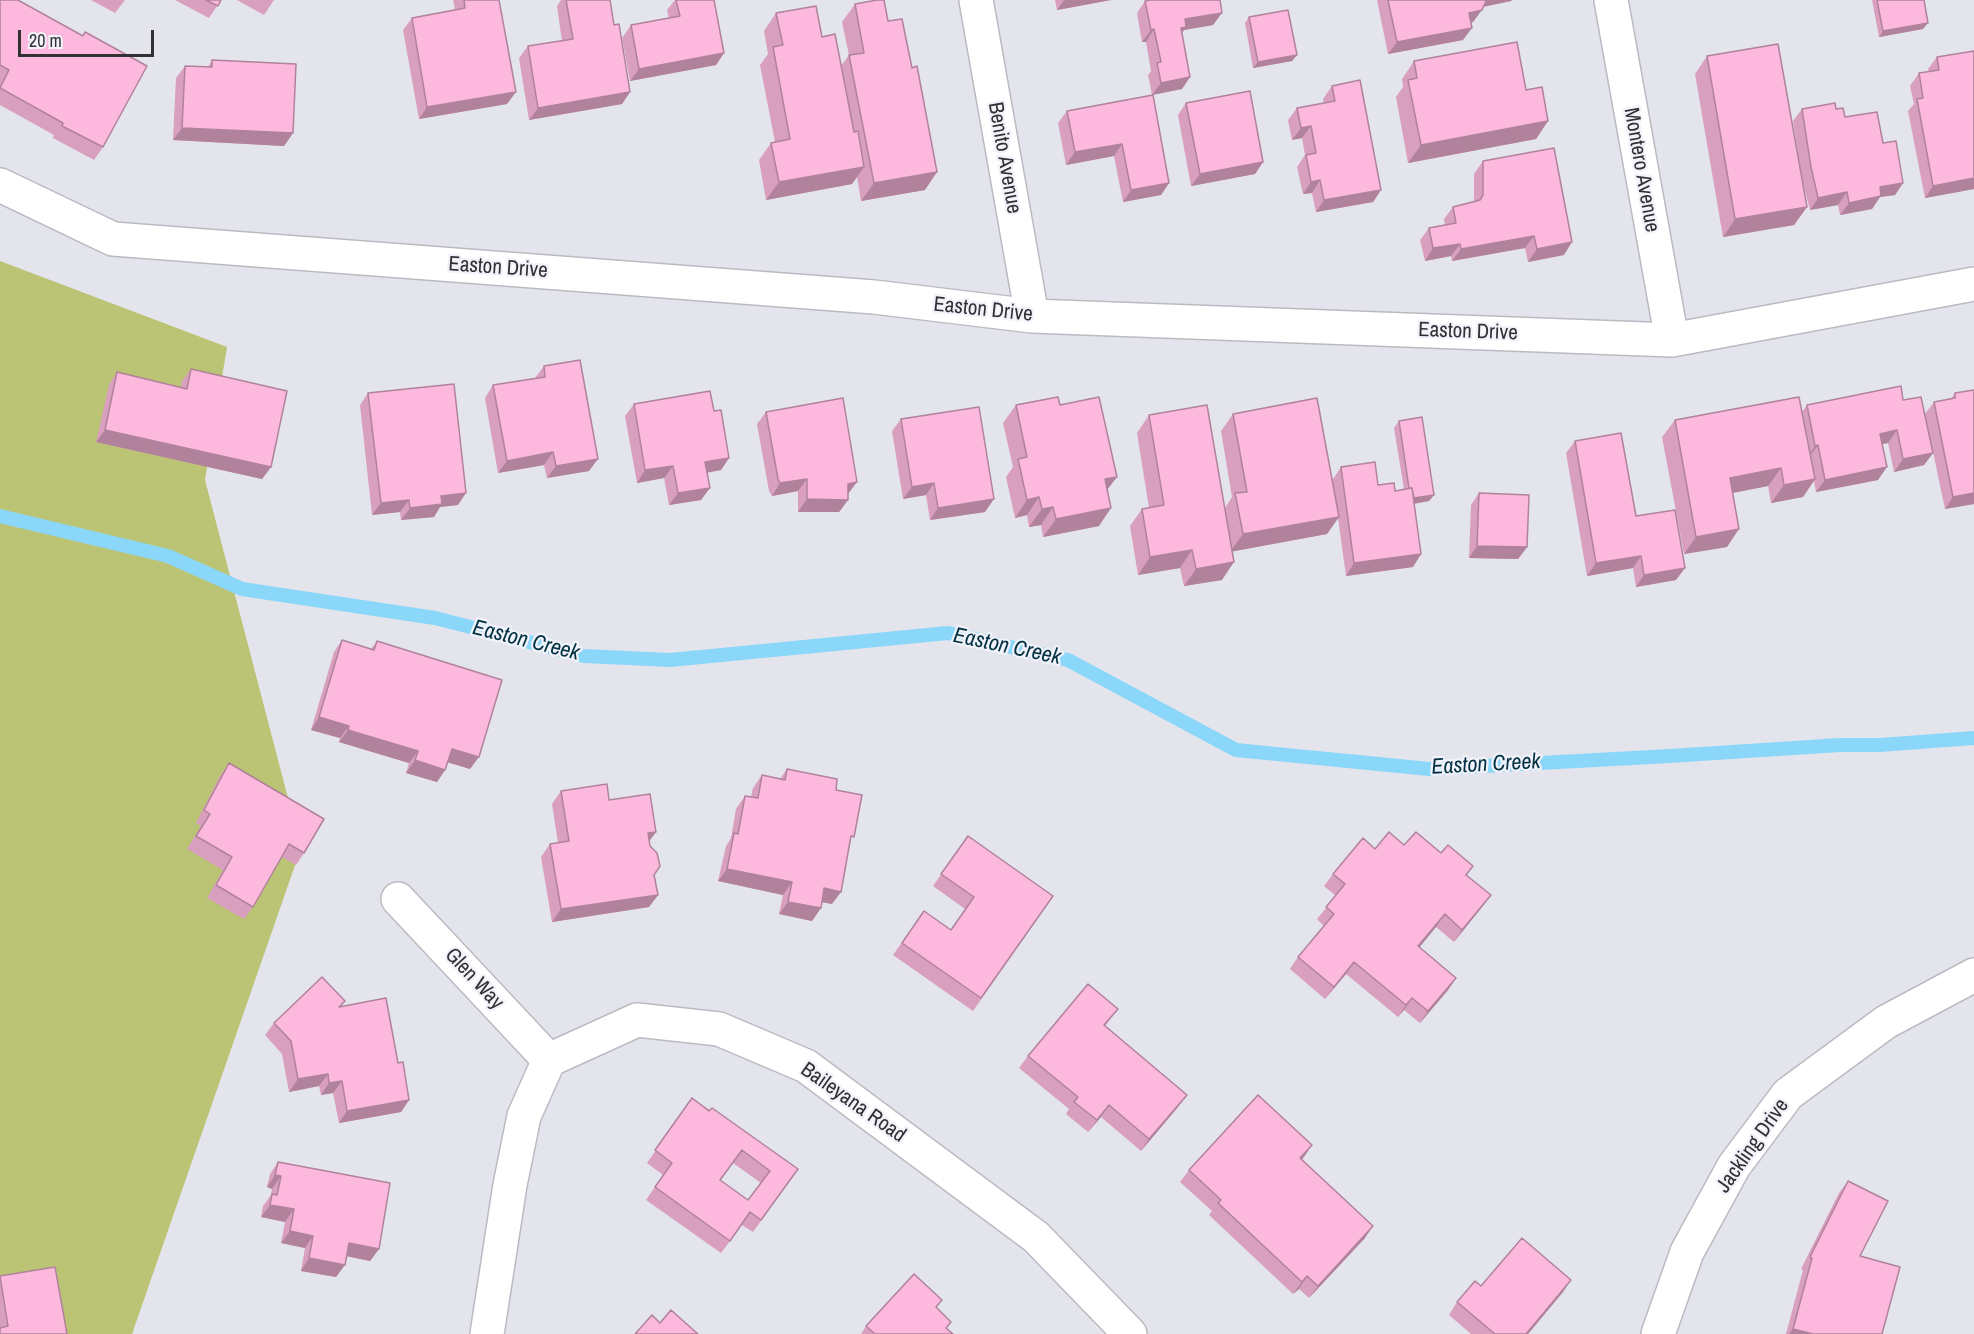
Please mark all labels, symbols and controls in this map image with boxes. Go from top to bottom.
scale bar [21,18,158,56]
text: 20 m [29,28,62,53]
street label: Benito Avenue [982,100,1026,216]
street label: Montero Avenue [1618,106,1664,234]
street label: Easton Drive [447,252,549,284]
street label: Easton Drive [932,292,1034,328]
street label: Easton Drive [1418,318,1518,346]
water label: Easton Creek [470,615,582,667]
water label: Easton Creek [951,623,1063,671]
water label: Easton Creek [1431,749,1541,781]
street label: Glen Way [439,943,509,1015]
street label: Baileyana Road [796,1058,910,1148]
street label: Jackling Drive [1711,1094,1795,1198]

